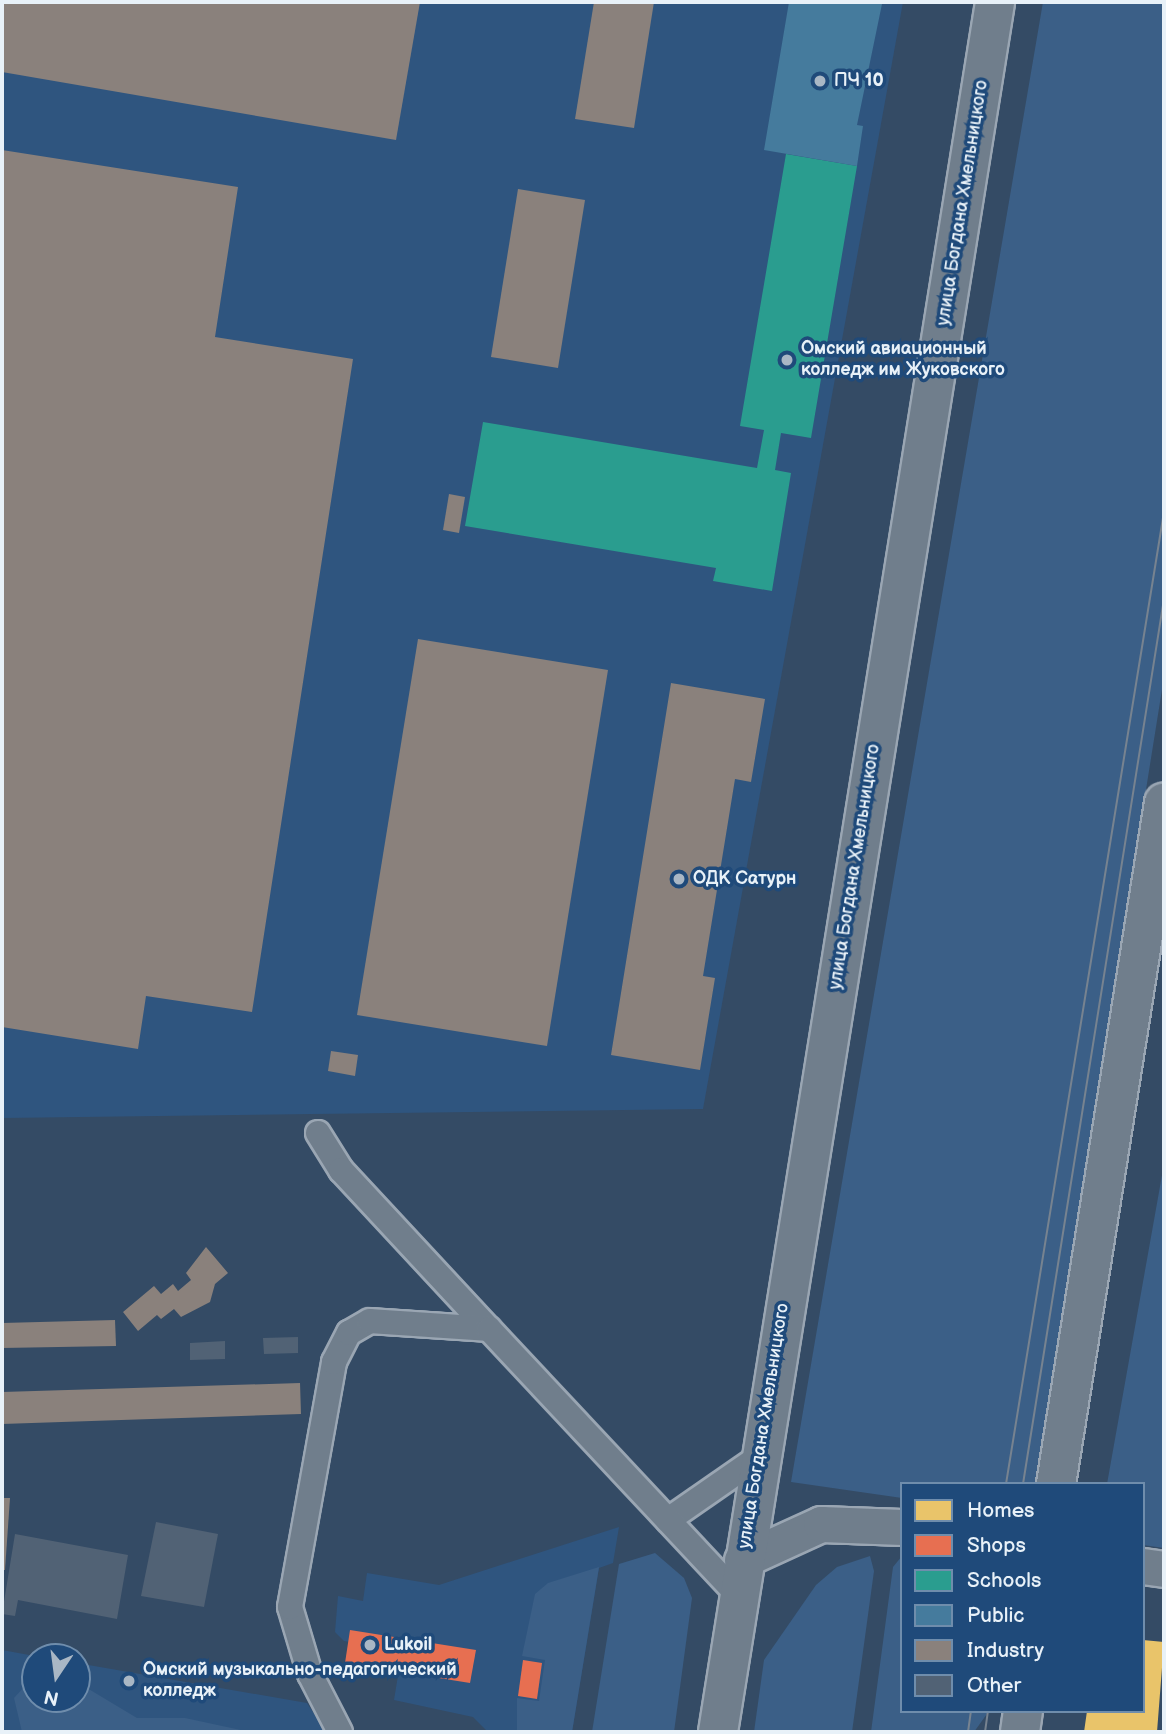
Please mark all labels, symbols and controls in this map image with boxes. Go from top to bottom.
place label: ПЧ 10 [834,70,884,92]
marker: ПЧ 10 [812,73,828,89]
street label: улица Богдана Хмельницкого [933,79,993,327]
place label: Омский авиационный колледж им Жуковского [801,339,1005,382]
marker: Омский авиационный колледж им Жуковского [779,352,795,368]
street label: улица Богдана Хмельницкого [825,743,885,991]
place label: ОДК Сатурн [693,868,796,890]
marker: ОДК Сатурн [671,871,687,887]
street label: улица Богдана Хмельницкого [734,1302,794,1550]
legend [900,1482,1145,1713]
text: Homes [967,1498,1035,1523]
text: Shops [967,1533,1026,1558]
text: Schools [967,1568,1041,1593]
text: Public [967,1603,1025,1628]
place label: Lukoil [384,1634,432,1656]
marker: Lukoil [362,1637,378,1653]
text: Industry [967,1638,1044,1663]
north arrow [21,1643,91,1713]
place label: Омский музыкально-педагогический колледж [143,1660,457,1702]
marker: Омский музыкально-педагогический колледж [121,1673,137,1689]
text: Other [967,1673,1021,1698]
text: N [42,1684,61,1710]

